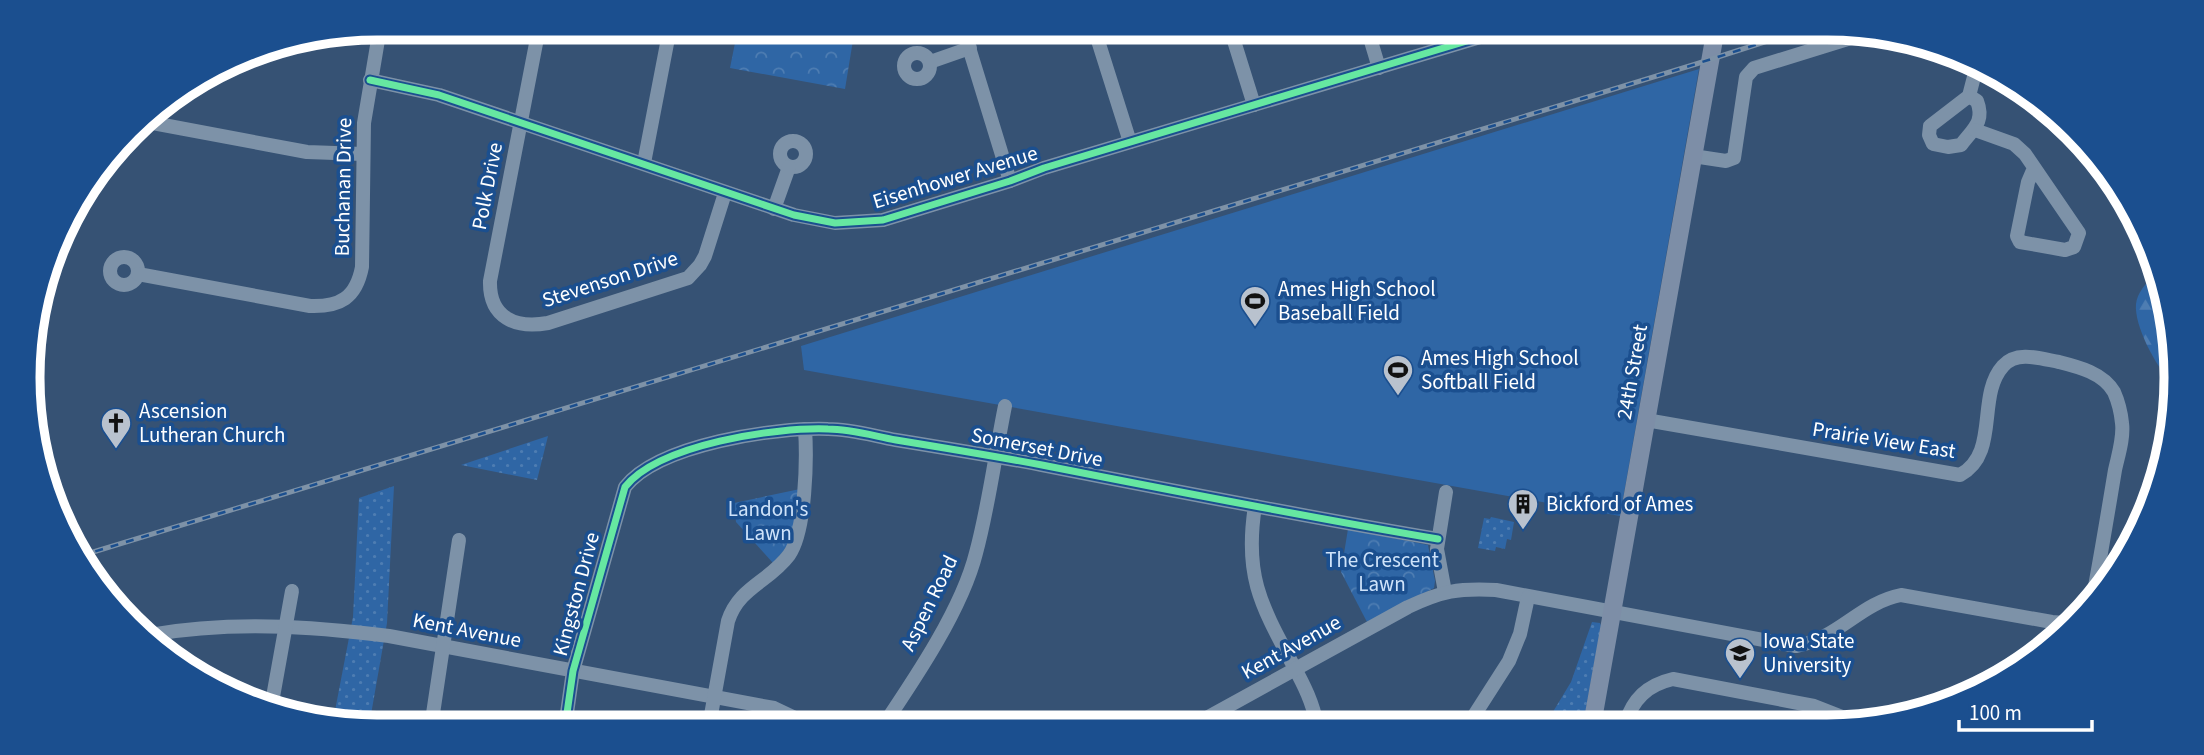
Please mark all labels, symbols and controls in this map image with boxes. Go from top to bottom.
street label: Buchanan Drive [327,117,359,257]
street label: Eisenhower Avenue [869,138,1041,216]
street label: Polk Drive [464,140,510,232]
street label: Stevenson Drive [538,243,682,315]
place label: Ames High School Baseball Field [1278,274,1436,328]
sports icon: Ames High School Baseball Field [1238,284,1272,328]
street label: 24th Street [1609,322,1655,422]
place label: Ames High School Softball Field [1421,343,1579,397]
sports icon: Ames High School Softball Field [1381,353,1415,397]
place label: Ascension Lutheran Church [139,396,285,450]
church icon: Ascension Lutheran Church [99,406,133,450]
street label: Prairie View East [1810,414,1958,466]
street label: Somerset Drive [969,420,1105,474]
building icon: Bickford of Ames [1506,487,1540,531]
place label: Bickford of Ames [1546,489,1694,519]
park label: Landon's Lawn [728,494,808,548]
street label: Kingston Drive [545,529,607,659]
park label: The Crescent Lawn [1325,545,1439,599]
street label: Aspen Road [893,550,965,656]
street label: Kent Avenue [410,605,524,655]
street label: Kent Avenue [1236,607,1346,687]
place label: Iowa State University [1763,626,1854,680]
school or university icon: Iowa State University [1723,636,1757,680]
scale bar [1959,688,2092,732]
text: 100 m [1969,698,2022,728]

